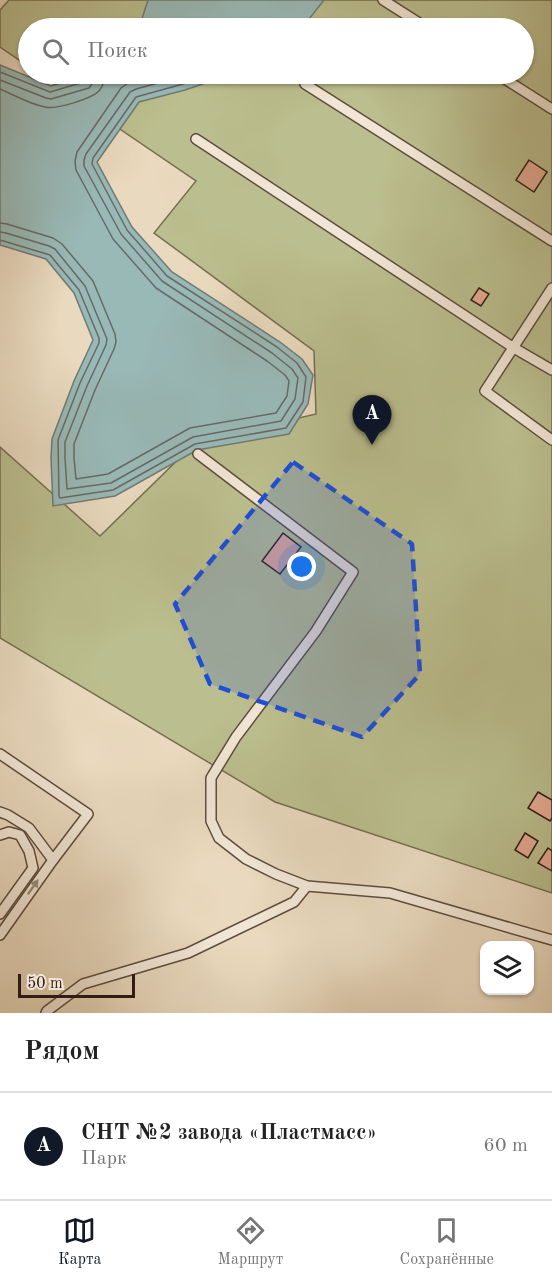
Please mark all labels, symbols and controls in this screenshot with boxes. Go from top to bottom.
search box [18,18,534,84]
icon: search [39,35,72,68]
text: Поиск [87,40,148,62]
pin: A [352,396,392,445]
your location [287,552,316,581]
one-way arrow [27,880,39,896]
map controls [480,941,534,995]
button: layers [480,941,534,995]
scale bar [18,971,135,998]
text: 50 m [27,976,63,992]
text: Рядом [24,1039,99,1065]
text: СНТ №2 завода «Пластмасс» [81,1122,377,1144]
text: A [36,1136,51,1156]
text: 60 m [483,1136,528,1156]
text: Парк [81,1149,127,1169]
tab: Карта [58,1214,101,1270]
tab: Маршрут [218,1214,283,1270]
tab: Сохранённые [400,1214,494,1270]

